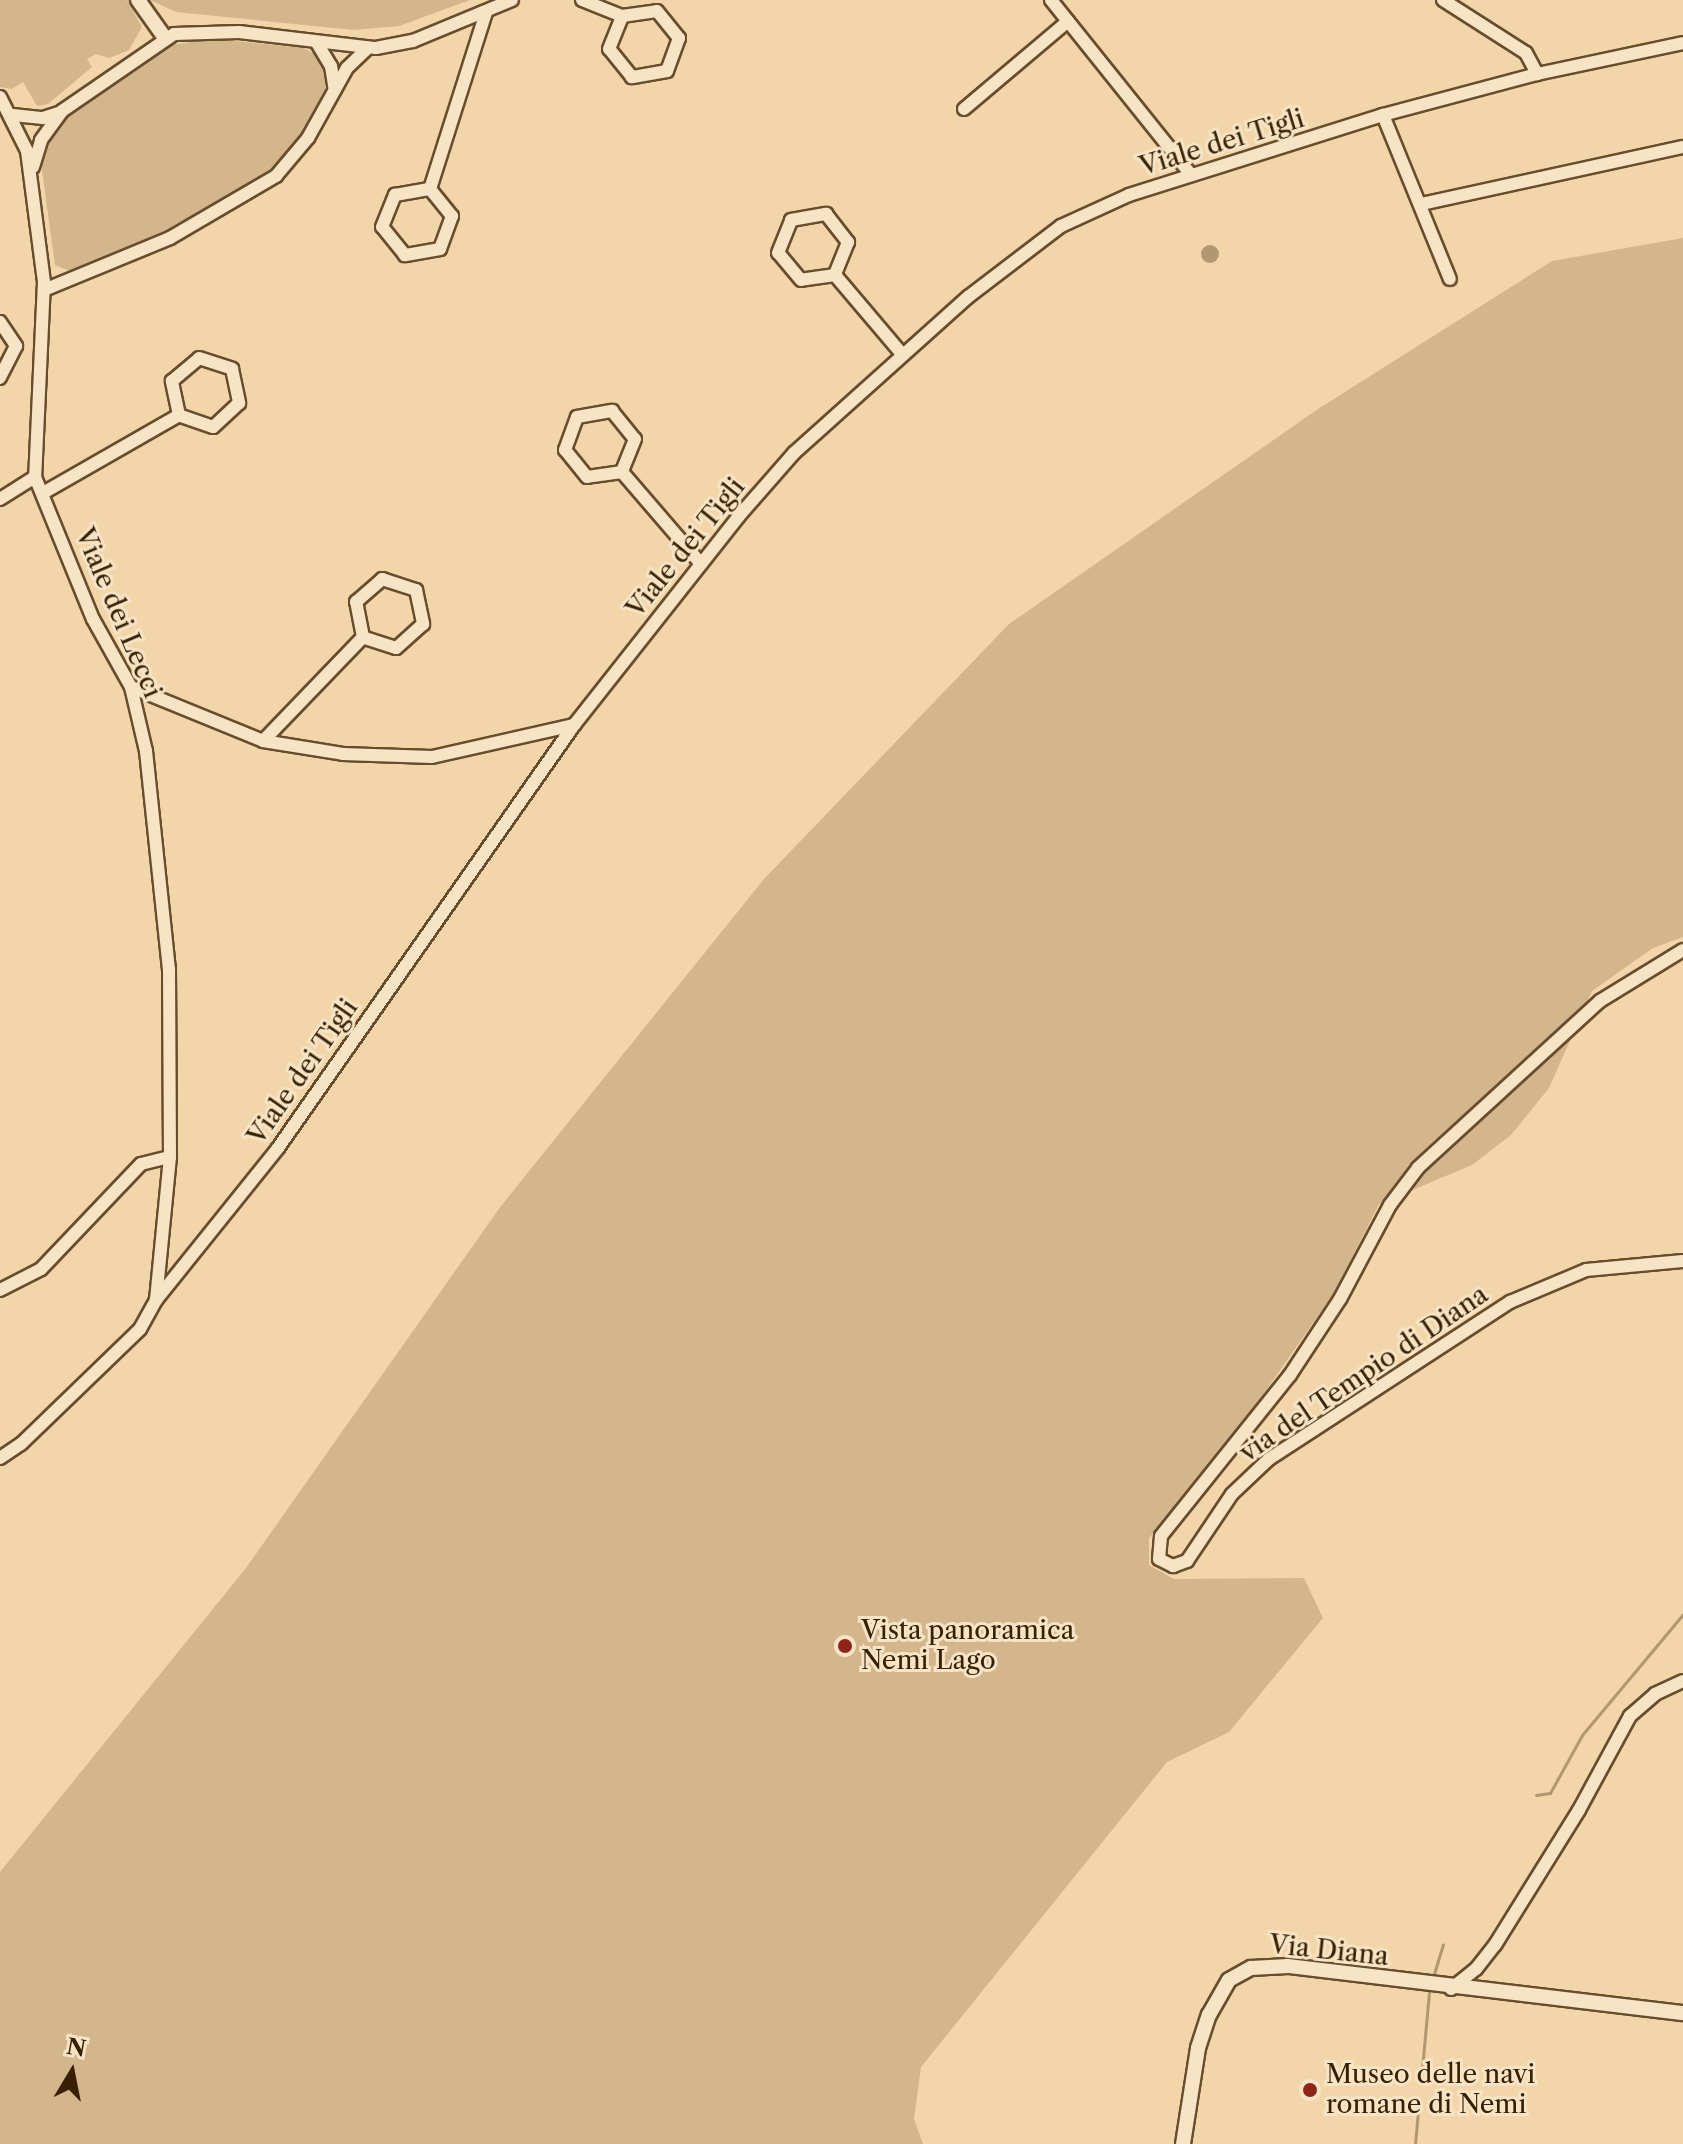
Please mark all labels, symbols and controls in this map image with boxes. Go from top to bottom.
street label: Viale dei Tigli [1136,103,1308,183]
street label: Viale dei Tigli [620,472,752,624]
street label: Viale dei Lecci [68,523,168,703]
street label: Viale dei Tigli [241,993,365,1151]
street label: via del Tempio di Diana [1234,1279,1494,1469]
place label: Vista panoramica Nemi Lago [861,1615,1075,1676]
marker: Vista panoramica Nemi Lago [836,1637,854,1655]
street label: Via Diana [1268,1929,1390,1973]
north arrow [32,2032,112,2112]
text: N [64,2033,88,2063]
place label: Museo delle navi romane di Nemi [1326,2059,1535,2120]
marker: Museo delle navi romane di Nemi [1301,2081,1319,2099]

